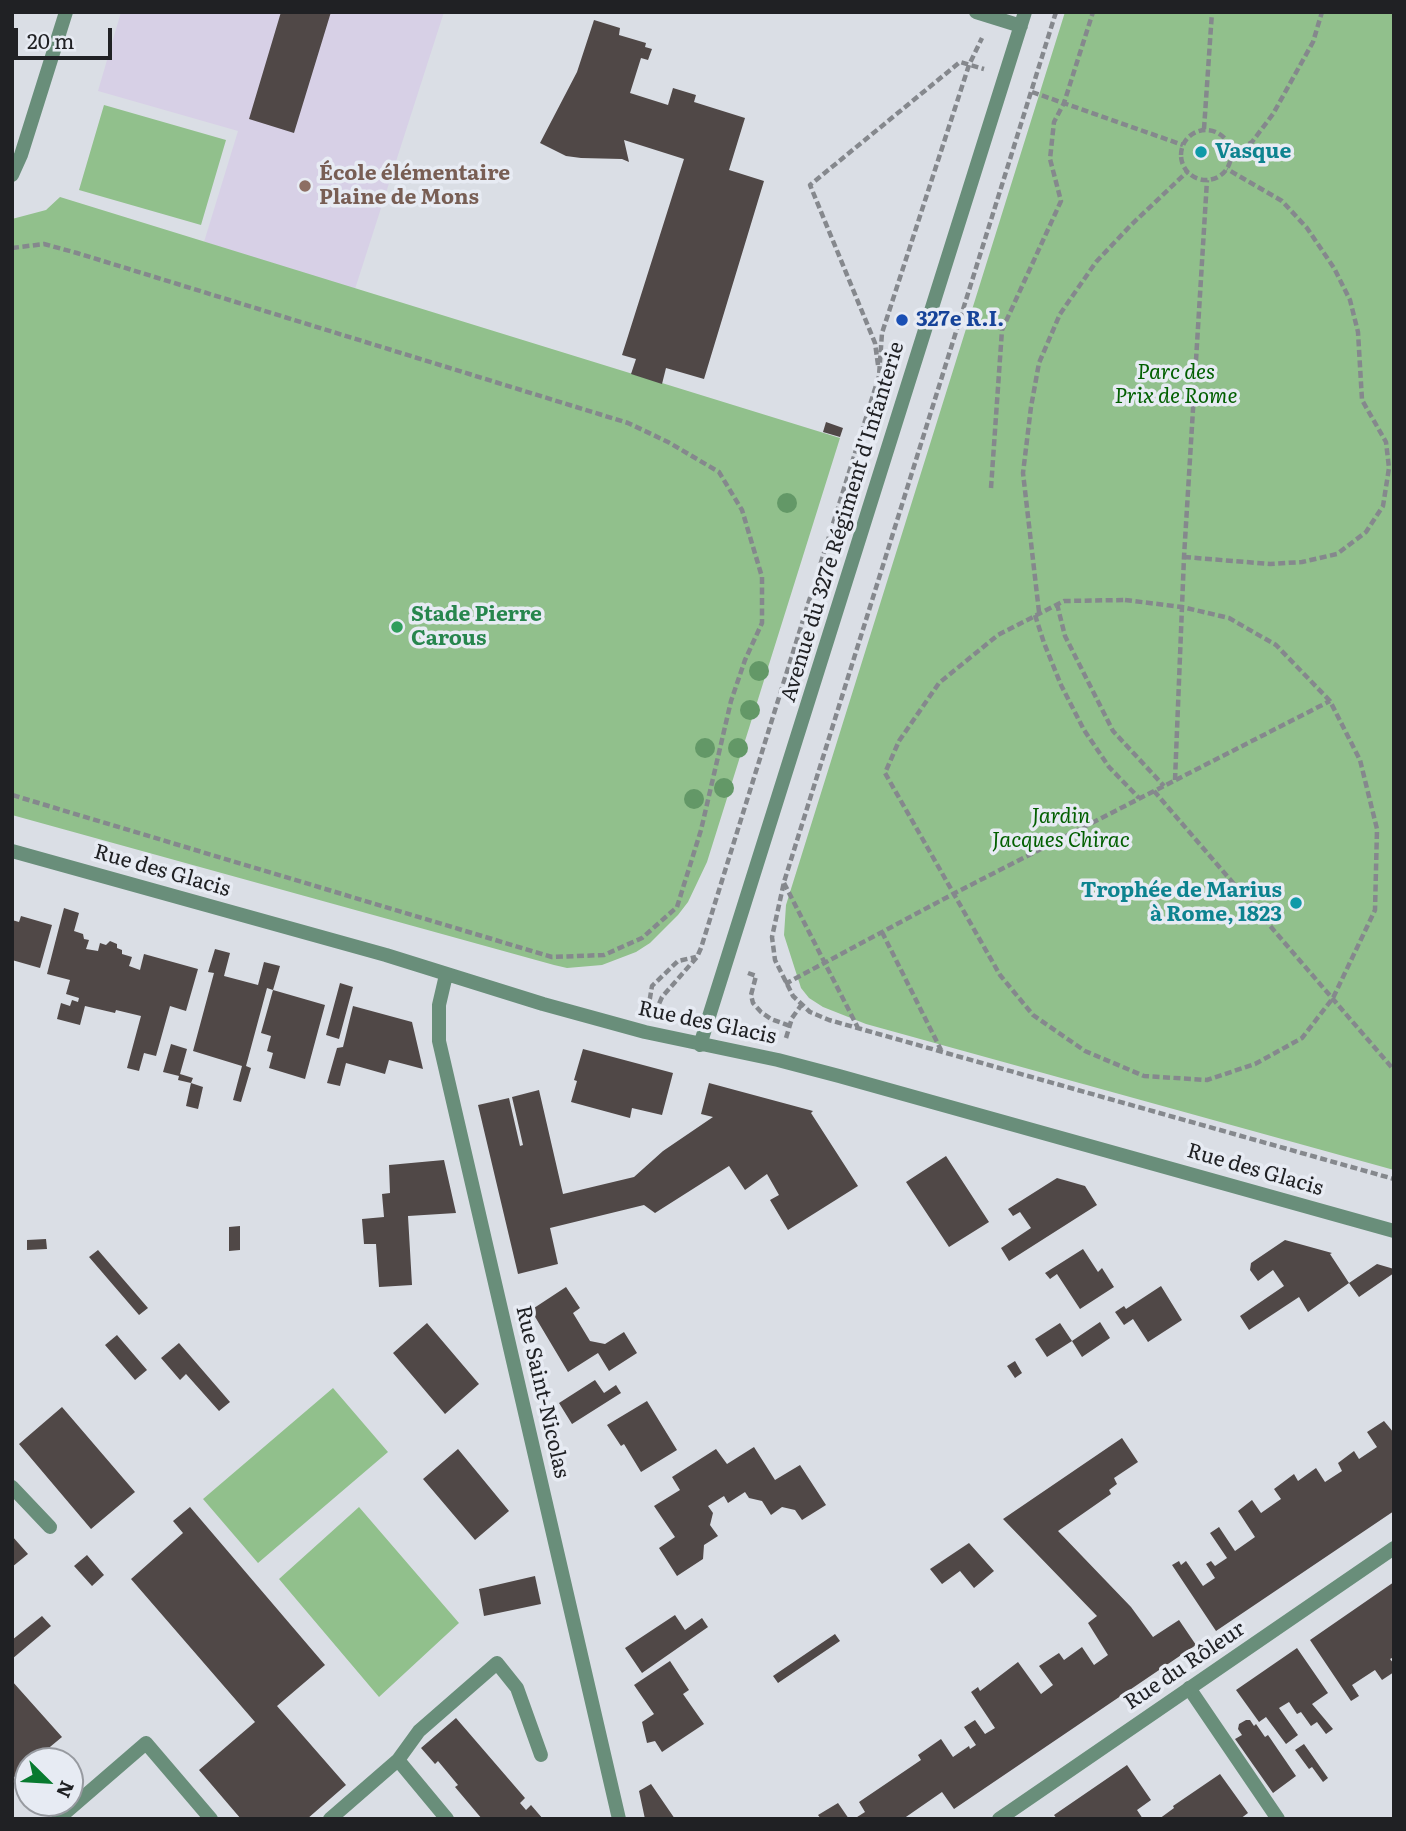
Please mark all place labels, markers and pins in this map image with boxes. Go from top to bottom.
place label: Vasque [1215,139,1291,165]
marker: Vasque [1193,144,1209,160]
place label: École élémentaire Plaine de Mons [319,161,510,211]
marker: École élémentaire Plaine de Mons [297,178,313,194]
place label: 327e R.I. [916,307,1004,333]
marker: 327e R.I. [894,312,910,328]
place label: Stade Pierre Carous [411,602,542,652]
marker: Stade Pierre Carous [389,619,405,635]
place label: Trophée de Marius à Rome, 1823 [1081,878,1282,928]
marker: Trophée de Marius à Rome, 1823 [1288,895,1304,911]

